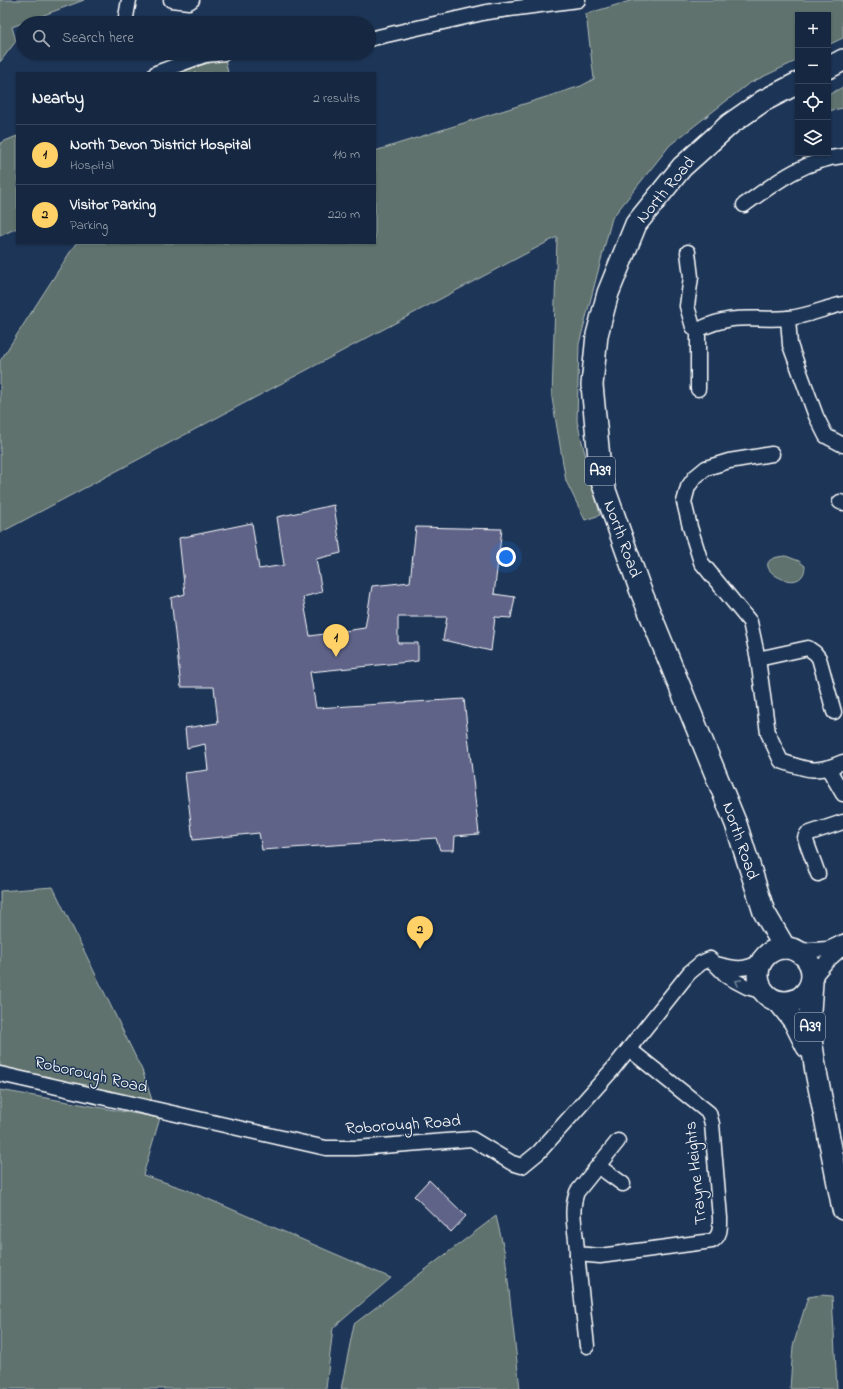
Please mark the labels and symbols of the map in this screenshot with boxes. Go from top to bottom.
street label: North Road [631,151,702,229]
road number: A39 [585,457,615,485]
street label: North Road [596,497,648,582]
your location [496,547,516,567]
pin: 1 [323,624,349,657]
street label: North Road [715,799,765,884]
pin: 2 [407,916,433,949]
one-way arrow [734,979,742,986]
road number: A39 [795,1013,825,1041]
street label: Roborough Road [31,1050,151,1102]
street label: Roborough Road [344,1108,462,1143]
street label: Trayne Heights [678,1120,716,1226]

